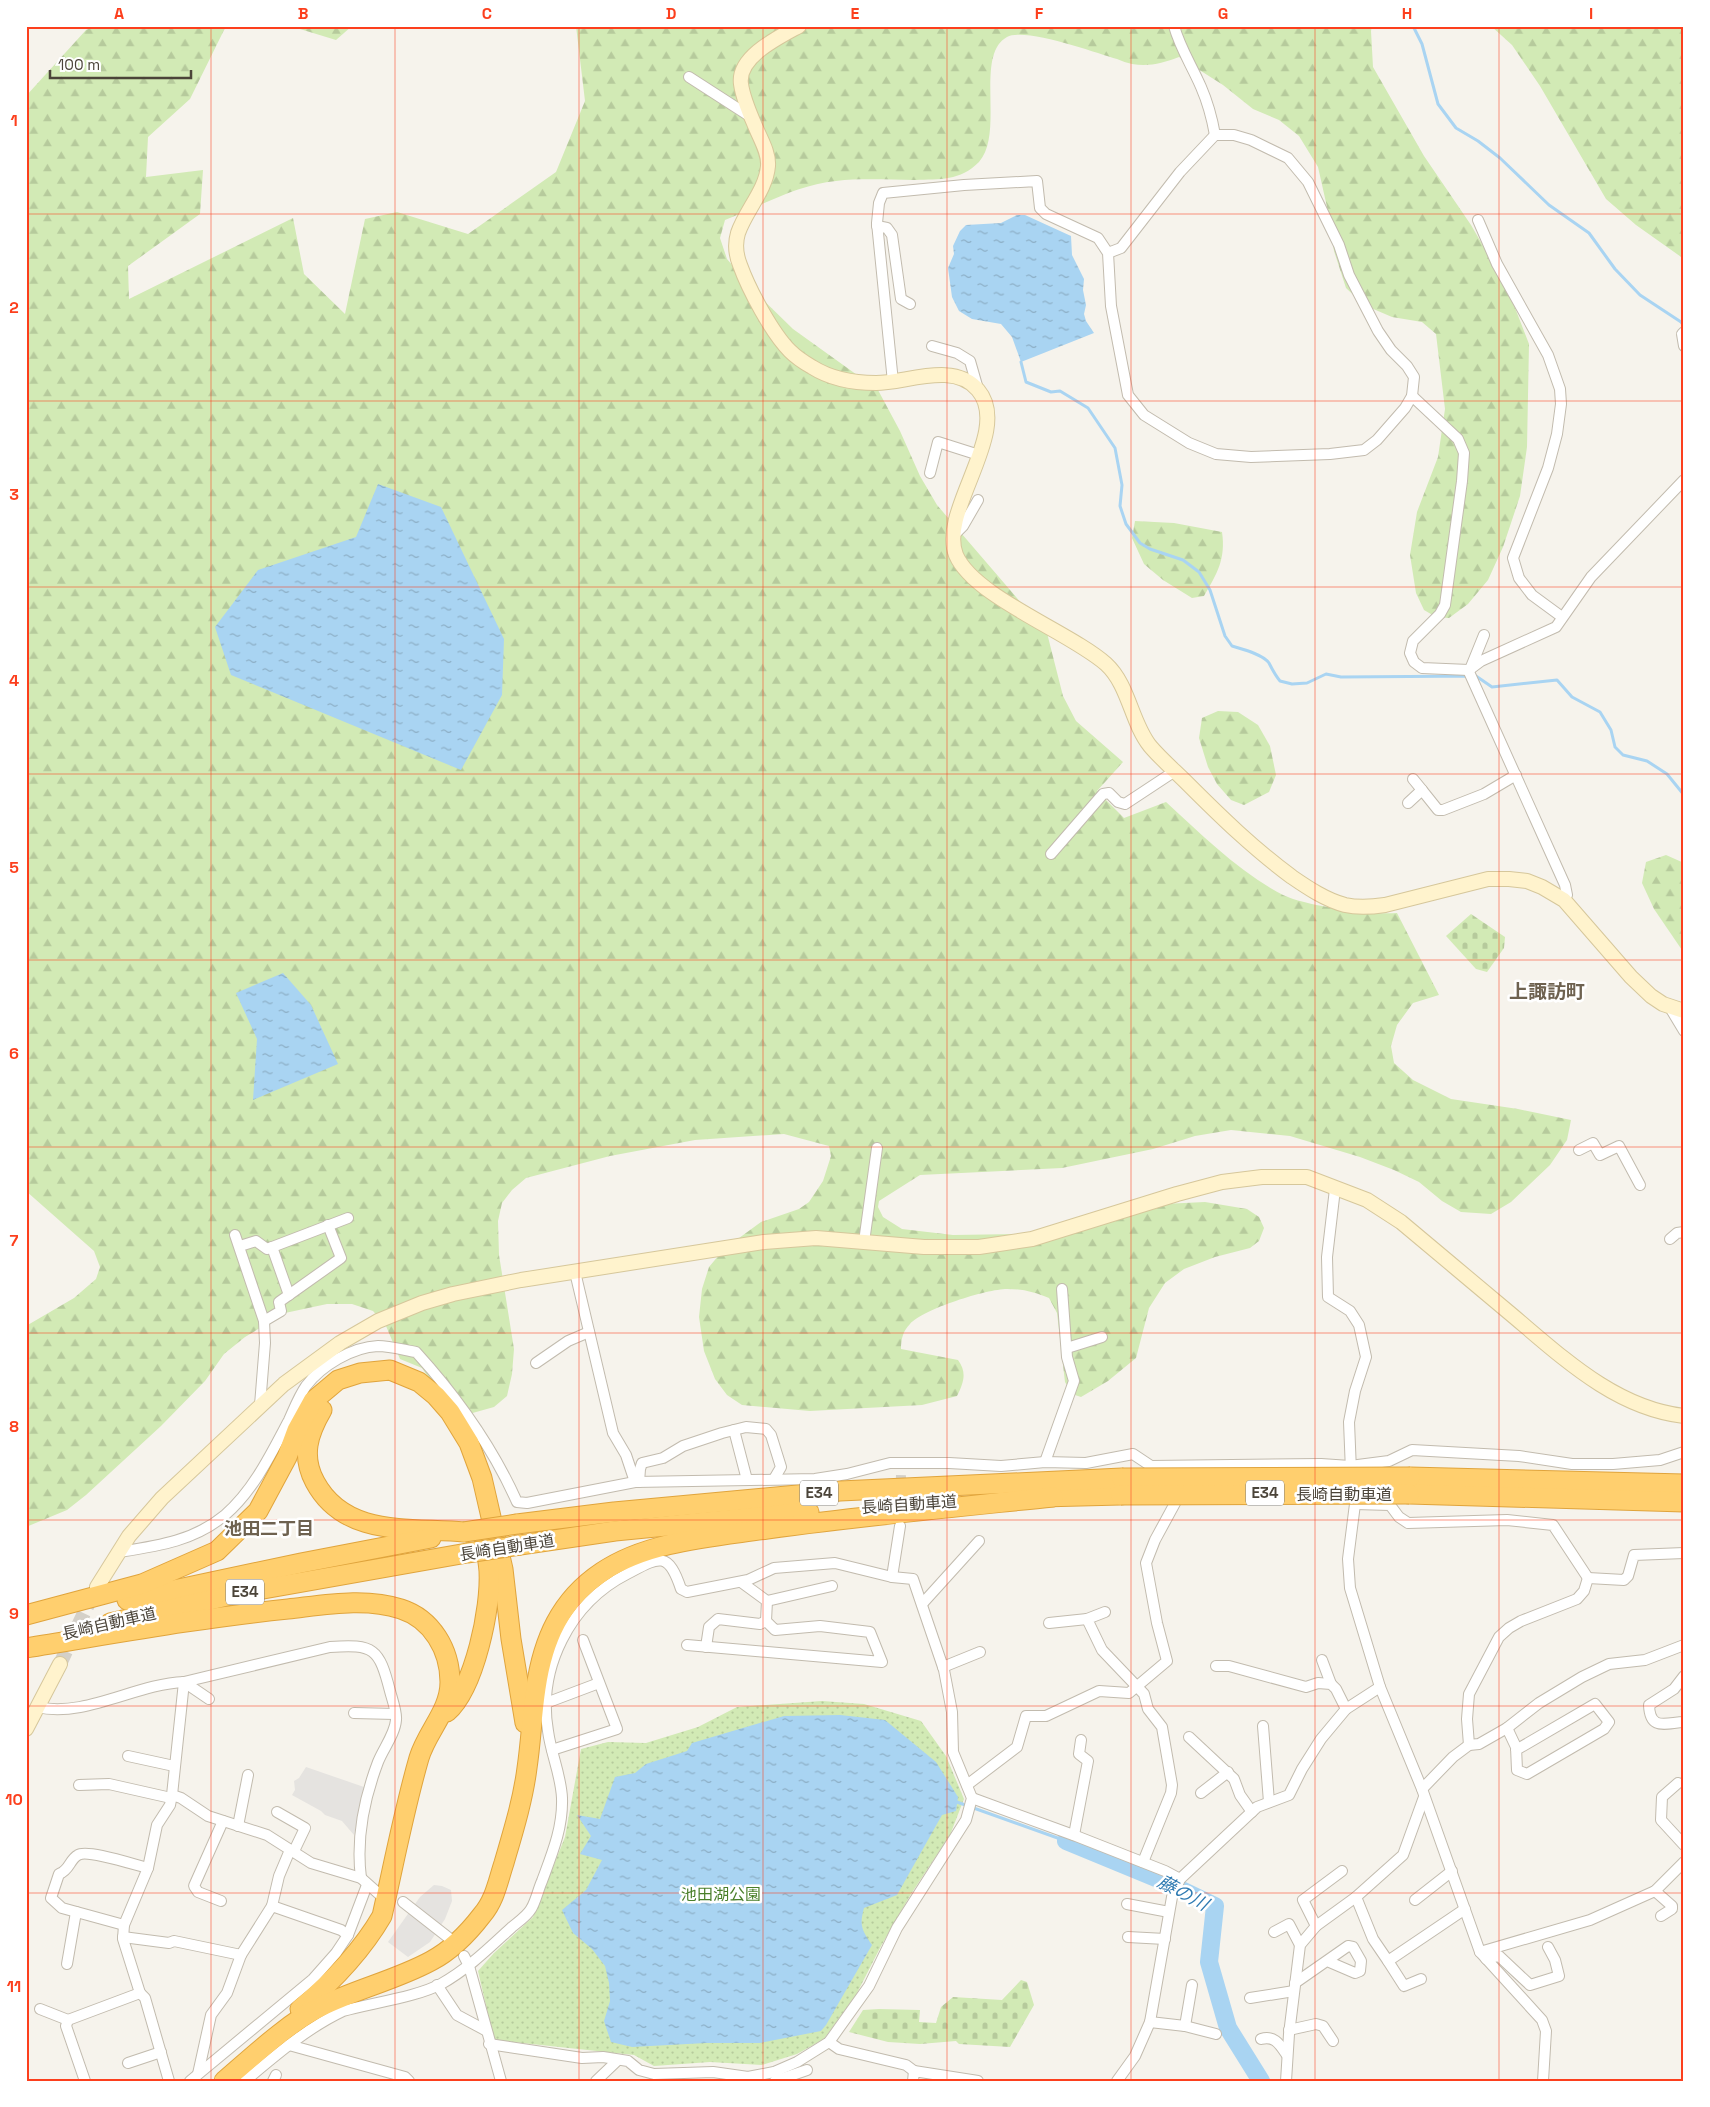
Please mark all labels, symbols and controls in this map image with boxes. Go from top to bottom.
text: A [114,3,124,24]
text: B [298,3,308,24]
text: C [482,3,492,24]
text: D [666,3,676,24]
text: E [851,3,860,24]
text: F [1035,3,1044,24]
text: G [1218,3,1228,24]
text: H [1402,3,1412,24]
text: I [1589,3,1593,24]
scale bar [50,48,191,80]
text: 100 m [58,55,100,74]
text: 1 [10,110,18,131]
text: 2 [9,297,19,318]
text: 3 [9,484,19,505]
text: 4 [9,670,19,691]
text: 5 [9,857,19,878]
district label: 上諏訪町 [1509,979,1585,1004]
text: 6 [9,1043,19,1064]
text: 7 [10,1230,19,1251]
text: 8 [9,1416,19,1437]
road number: E34 [800,1480,838,1506]
road number: E34 [1246,1480,1284,1506]
street label: 長崎自動車道 [1296,1484,1392,1505]
street label: 長崎自動車道 [860,1491,958,1518]
district label: 池田二丁目 [224,1517,314,1540]
street label: 長崎自動車道 [458,1530,556,1565]
road number: E34 [226,1580,264,1604]
street label: 長崎自動車道 [60,1602,158,1645]
text: 9 [9,1603,19,1624]
text: 10 [5,1789,23,1810]
water label: 藤の川 [1154,1870,1214,1916]
park label: 池田湖公園 [681,1884,761,1905]
text: 11 [7,1976,21,1997]

